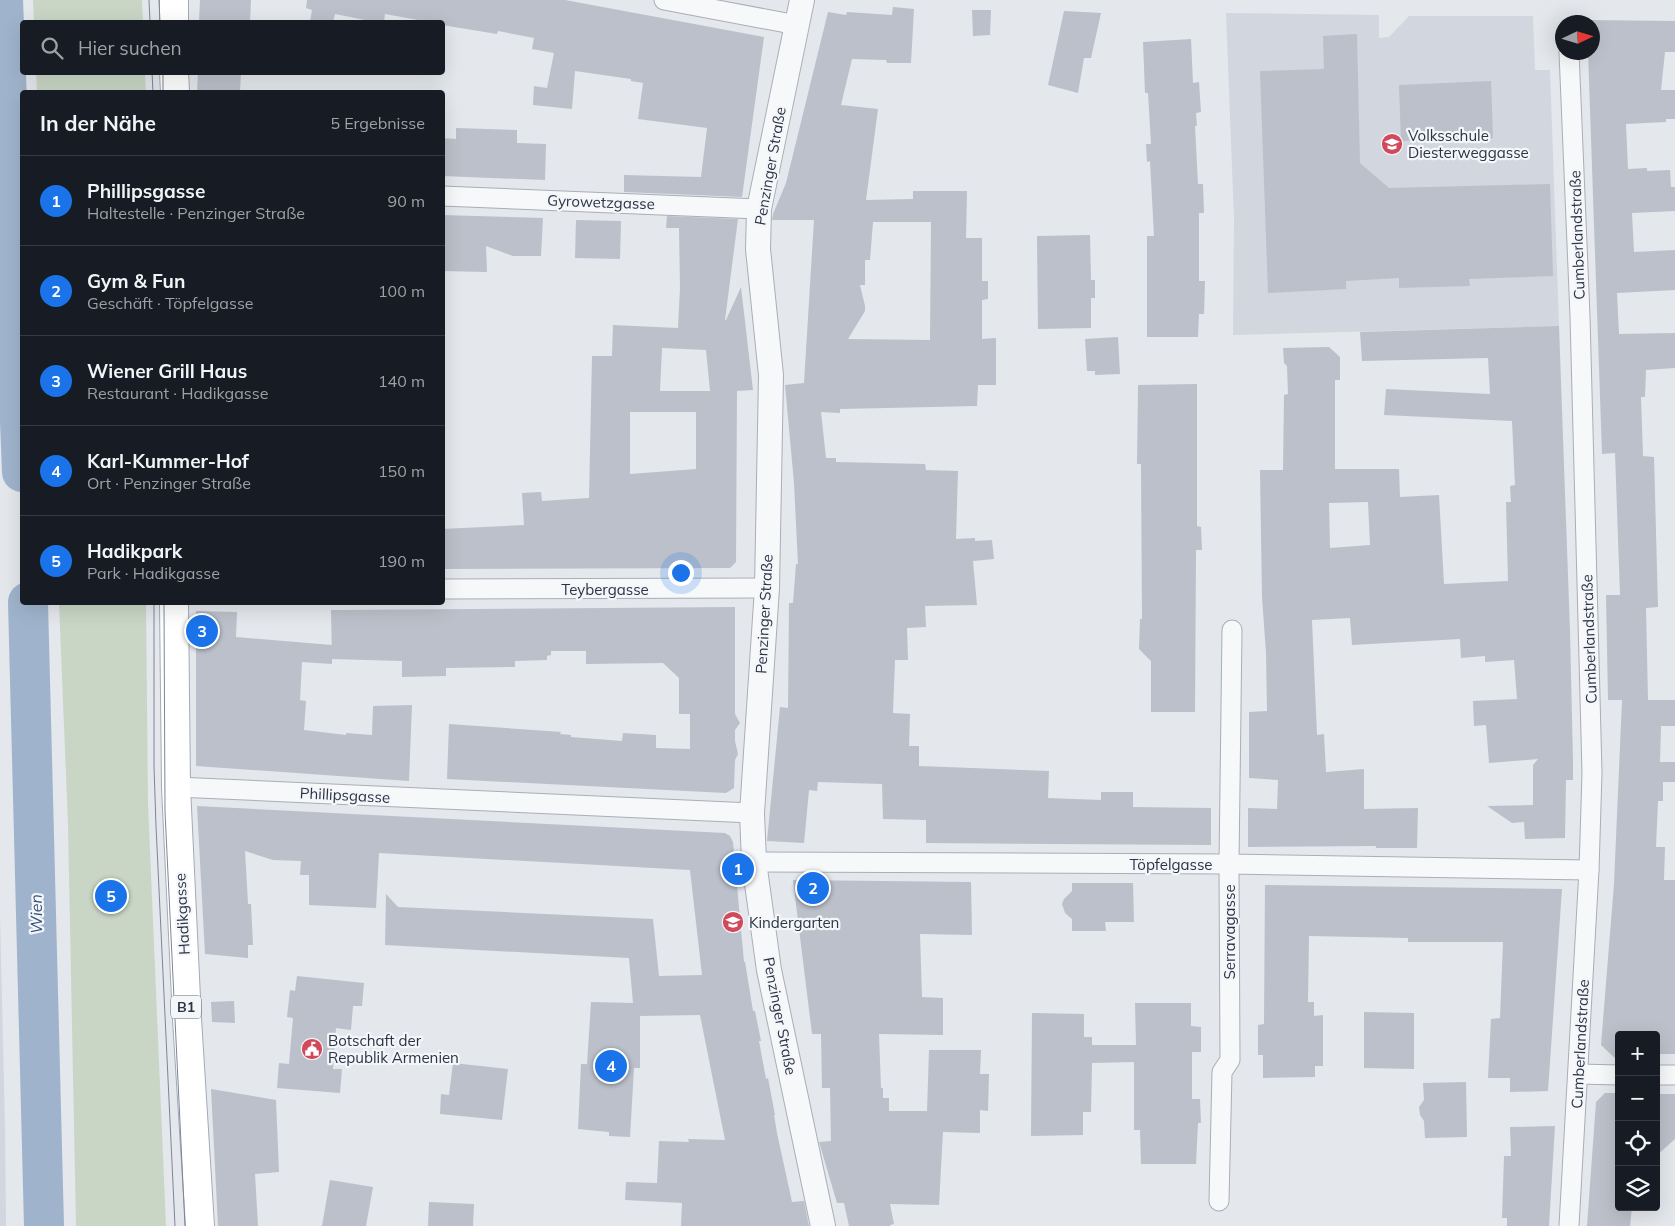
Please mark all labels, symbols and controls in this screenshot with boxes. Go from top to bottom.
north arrow [1555,15,1600,60]
search box [20,20,445,75]
icon: search [38,34,66,62]
text: Hier suchen [78,36,182,60]
street label: Penzinger Straße [750,105,790,227]
text: In der Nähe [40,110,156,136]
text: 5 Ergebnisse [330,113,425,133]
place label: Volksschule Diesterweggasse [1408,126,1529,162]
school or university icon: Volksschule Diesterweggasse [1380,132,1404,156]
street label: Cumberlandstraße [1565,170,1589,300]
text: Phillipsgasse [87,179,205,203]
text: 1 [51,191,61,211]
text: 90 m [388,191,425,211]
street label: Gyrowetzgasse [547,191,655,213]
text: Haltestelle · Penzinger Straße [87,203,305,223]
text: Gym & Fun [87,269,185,293]
text: 2 [51,281,61,301]
text: 100 m [378,281,425,301]
text: Geschäft · Töpfelgasse [87,293,254,313]
text: Wiener Grill Haus [87,359,247,383]
text: 3 [51,371,61,391]
text: 140 m [378,371,425,391]
text: Restaurant · Hadikgasse [87,383,268,403]
text: Karl-Kummer-Hof [87,449,249,473]
text: 4 [51,461,61,481]
text: 150 m [378,461,425,481]
text: Ort · Penzinger Straße [87,473,251,493]
text: Hadikpark [87,539,182,563]
text: 5 [51,551,61,571]
text: 190 m [378,551,425,571]
street label: Penzinger Straße [751,554,777,674]
your location [668,560,694,586]
text: Park · Hadikgasse [87,563,220,583]
street label: Cumberlandstraße [1577,574,1601,704]
street label: Teybergasse [561,580,649,599]
pin: 3 [186,612,218,650]
street label: Phillipsgasse [299,783,391,807]
pin: 1 [722,850,754,888]
street label: Töpfelgasse [1129,855,1213,874]
pin: 2 [797,869,829,907]
street label: Hadikgasse [170,873,194,955]
pin: 5 [95,877,127,915]
street label: Serravagasse [1220,884,1239,980]
water label: Wien [26,894,46,934]
school or university icon: Kindergarten [721,910,745,934]
place label: Kindergarten [749,913,839,932]
street label: Penzinger Straße [759,955,801,1077]
street label: Cumberlandstraße [1567,979,1593,1109]
road number: B1 [171,996,201,1019]
place label: Botschaft der Republik Armenien [328,1031,459,1067]
map controls [1615,1031,1660,1211]
button: + [1615,1031,1660,1076]
public building icon: Botschaft der Republik Armenien [300,1037,324,1061]
pin: 4 [595,1047,627,1085]
button: − [1615,1076,1660,1121]
button: locate [1615,1121,1660,1166]
button: layers [1615,1166,1660,1211]

